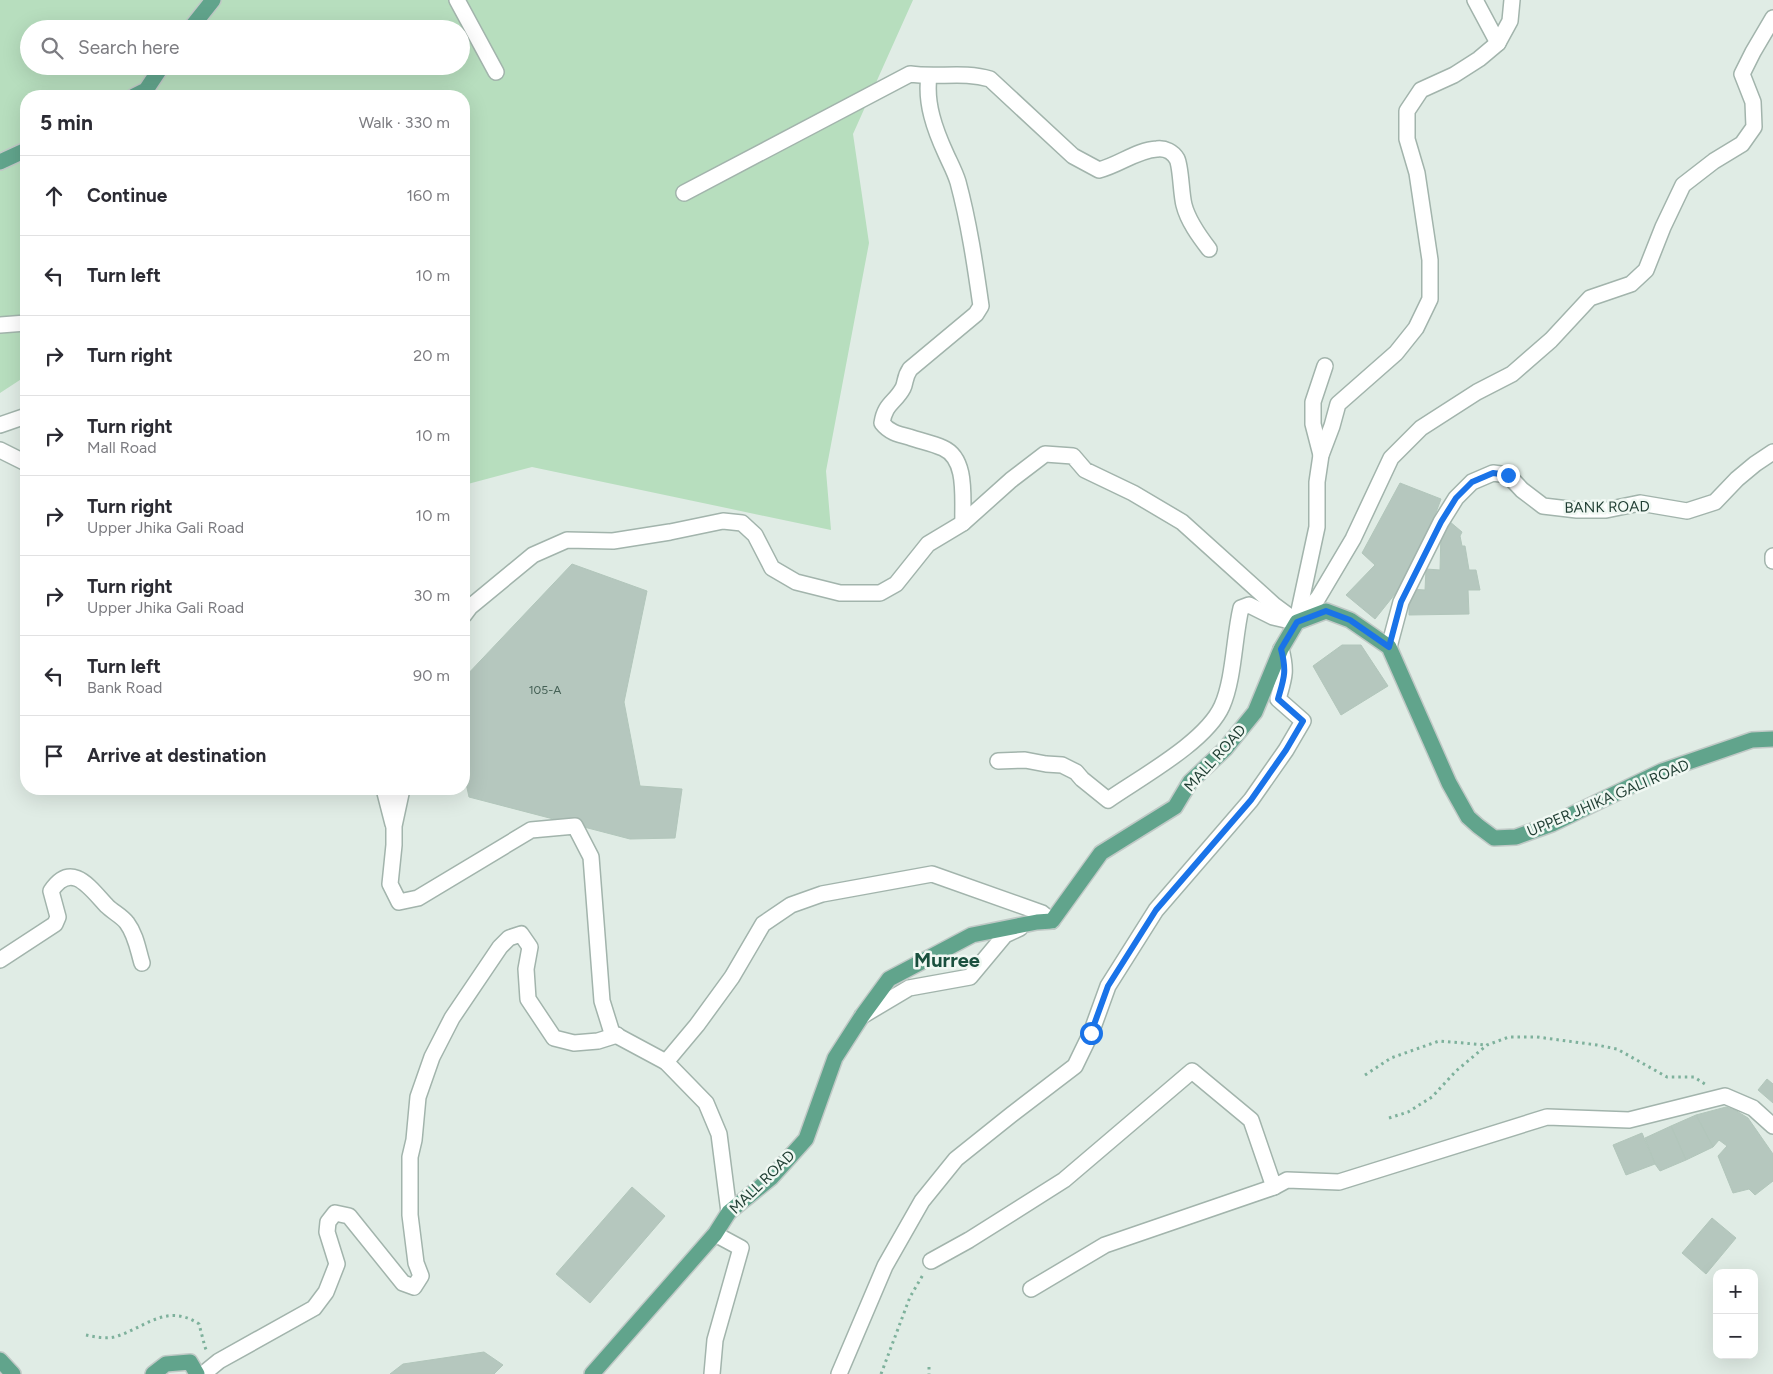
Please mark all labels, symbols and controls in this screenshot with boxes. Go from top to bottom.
search box [20,20,470,75]
icon: search [38,34,66,62]
text: Search here [78,36,180,59]
text: 5 min [40,110,93,135]
text: Walk · 330 m [359,113,450,132]
icon: ahead [40,182,68,210]
text: Continue [87,184,167,207]
text: 160 m [407,186,450,205]
icon: left [40,262,68,290]
text: Turn left [87,264,161,287]
text: 10 m [416,266,450,285]
icon: right [40,342,68,370]
text: Turn right [87,344,173,367]
text: 20 m [413,346,450,365]
text: Turn right [87,415,173,438]
icon: right [40,422,68,450]
text: 10 m [416,426,450,445]
text: Mall Road [87,438,157,457]
route end [1497,464,1520,487]
text: Turn right [87,495,173,518]
street label: BANK ROAD [1564,497,1650,517]
icon: right [40,502,68,530]
text: 10 m [416,506,450,525]
text: Upper Jhika Gali Road [87,518,244,537]
text: Turn right [87,575,173,598]
icon: right [40,582,68,610]
text: 30 m [413,586,450,605]
text: Upper Jhika Gali Road [87,598,244,617]
text: Turn left [87,655,161,678]
icon: left [40,662,68,690]
text: 90 m [413,666,450,685]
text: Bank Road [87,678,162,697]
house number: 105-A [529,683,561,697]
street label: MALL ROAD [1180,721,1250,795]
icon: arrive [40,742,68,770]
text: Arrive at destination [87,744,266,767]
street label: UPPER JHIKA GALI ROAD [1524,756,1692,840]
district label: Murree [914,948,980,972]
route start [1080,1022,1103,1045]
street label: MALL ROAD [726,1146,798,1218]
map controls [1713,1269,1758,1359]
button: + [1713,1269,1758,1314]
button: − [1713,1314,1758,1359]

